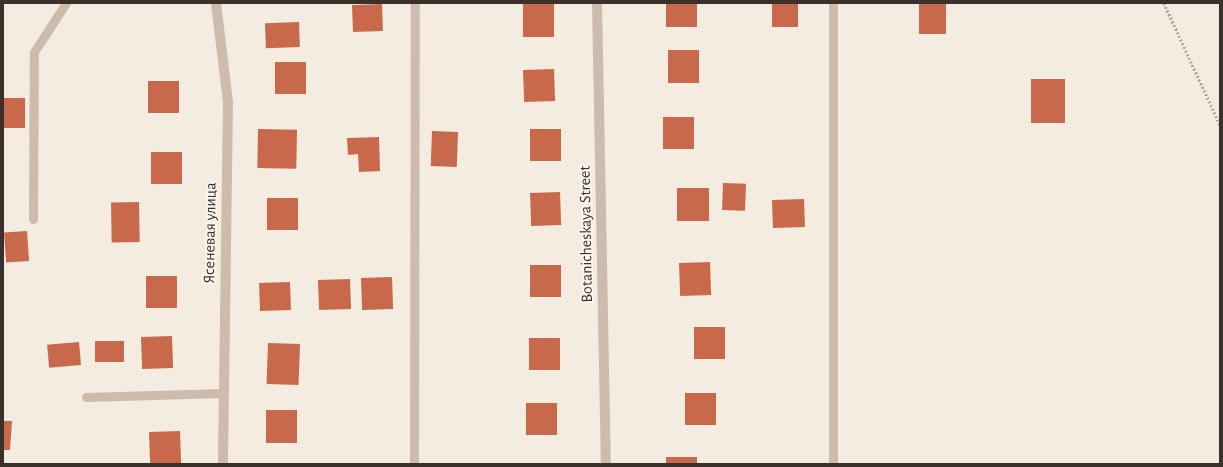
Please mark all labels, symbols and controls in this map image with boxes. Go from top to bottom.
street label: Botanicheskaya Street [575,165,597,303]
street label: Ясеневая улица [200,182,220,284]

